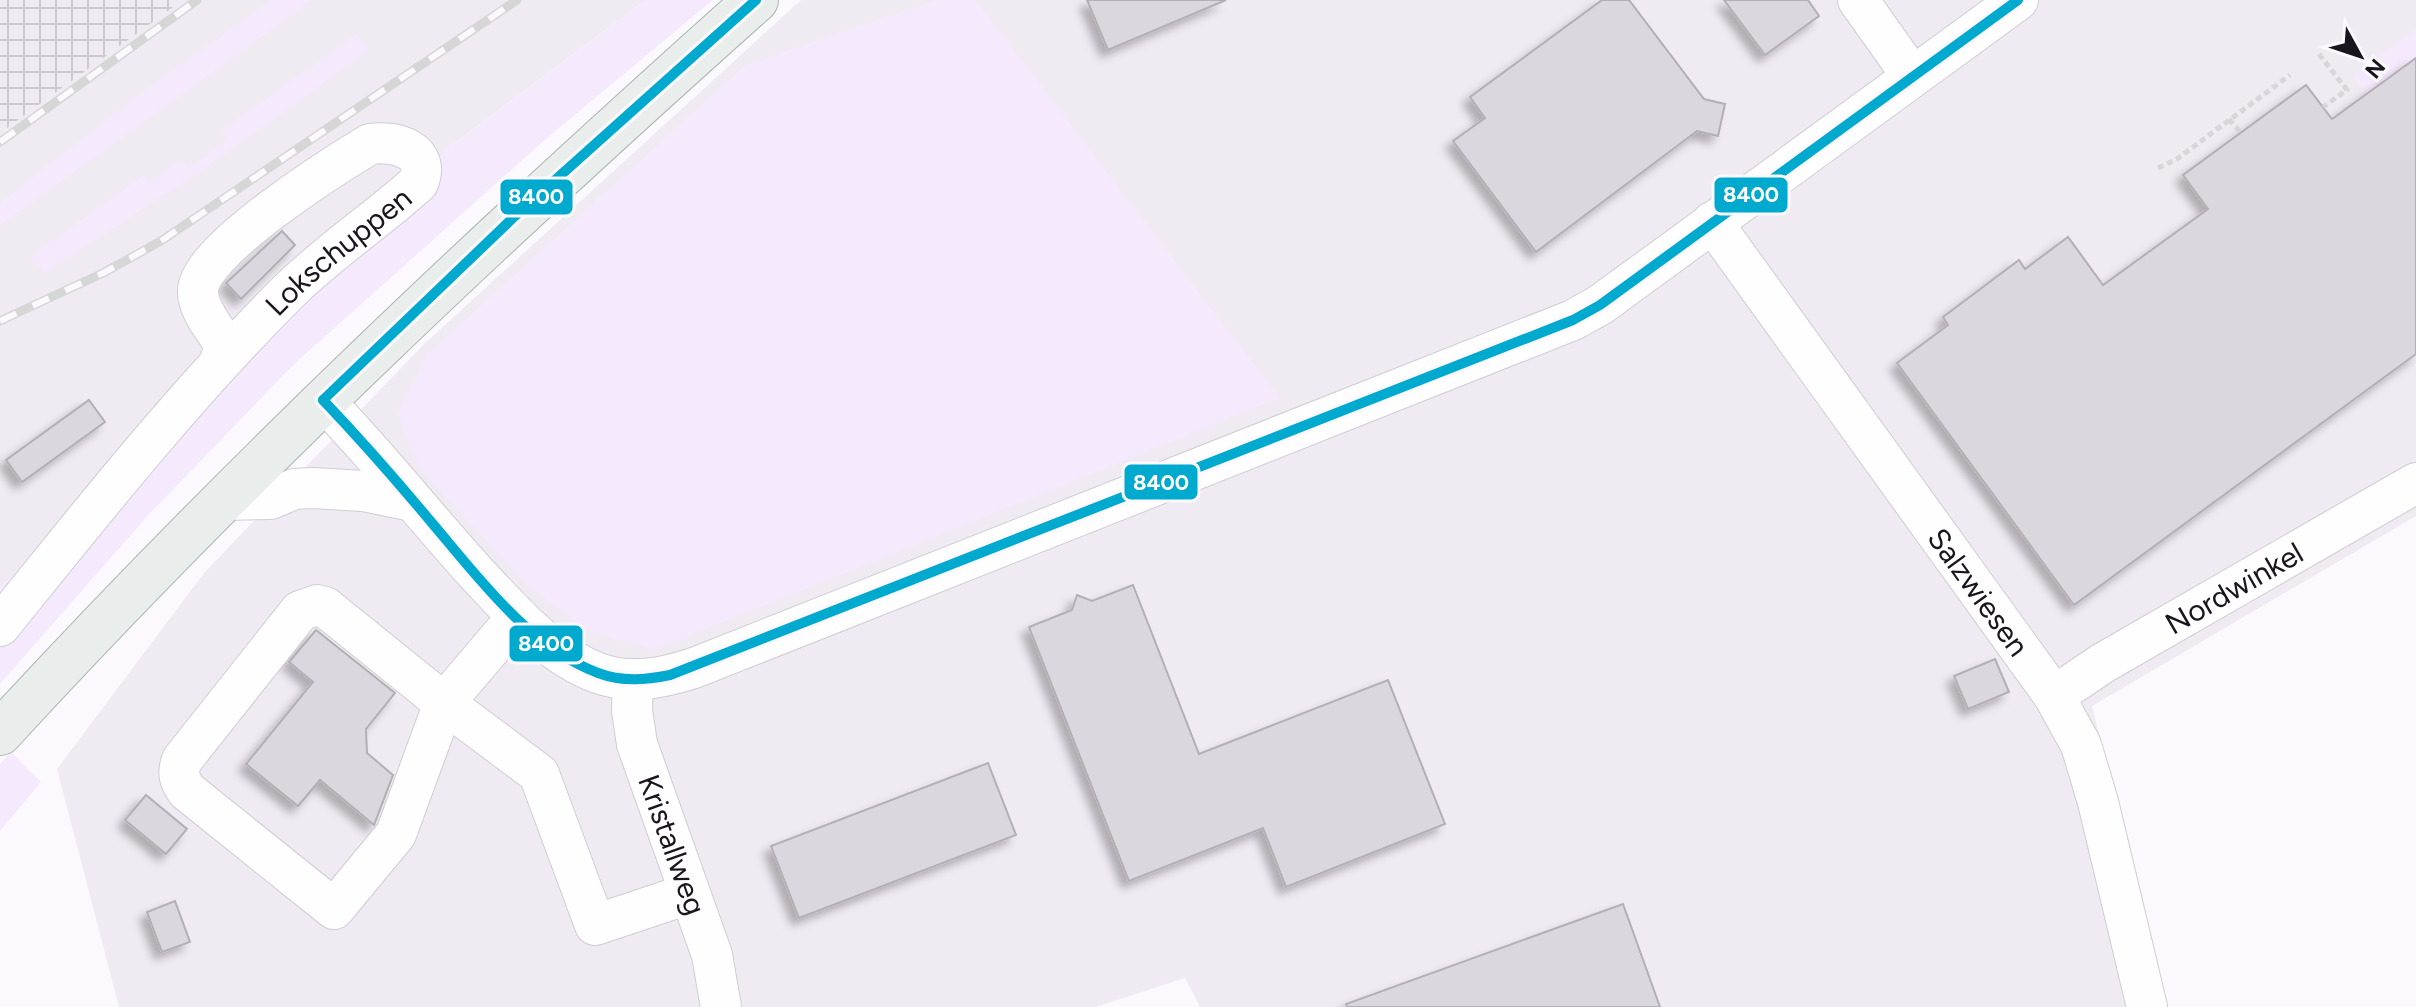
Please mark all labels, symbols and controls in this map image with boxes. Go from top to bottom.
north arrow [2320,16,2400,96]
text: N [2359,53,2391,84]
line badge: 8400 [1713,176,1789,214]
line badge: 8400 [499,178,574,216]
street label: Lokschuppen [257,179,419,323]
text: 8400 [1723,181,1779,208]
text: 8400 [508,183,564,210]
line badge: 8400 [1123,463,1199,501]
text: 8400 [1133,469,1189,496]
street label: Salzwiesen [1920,521,2037,663]
street label: Nordwinkel [2158,534,2309,642]
line badge: 8400 [508,624,584,663]
text: 8400 [518,630,574,657]
street label: Kristallweg [631,769,715,920]

